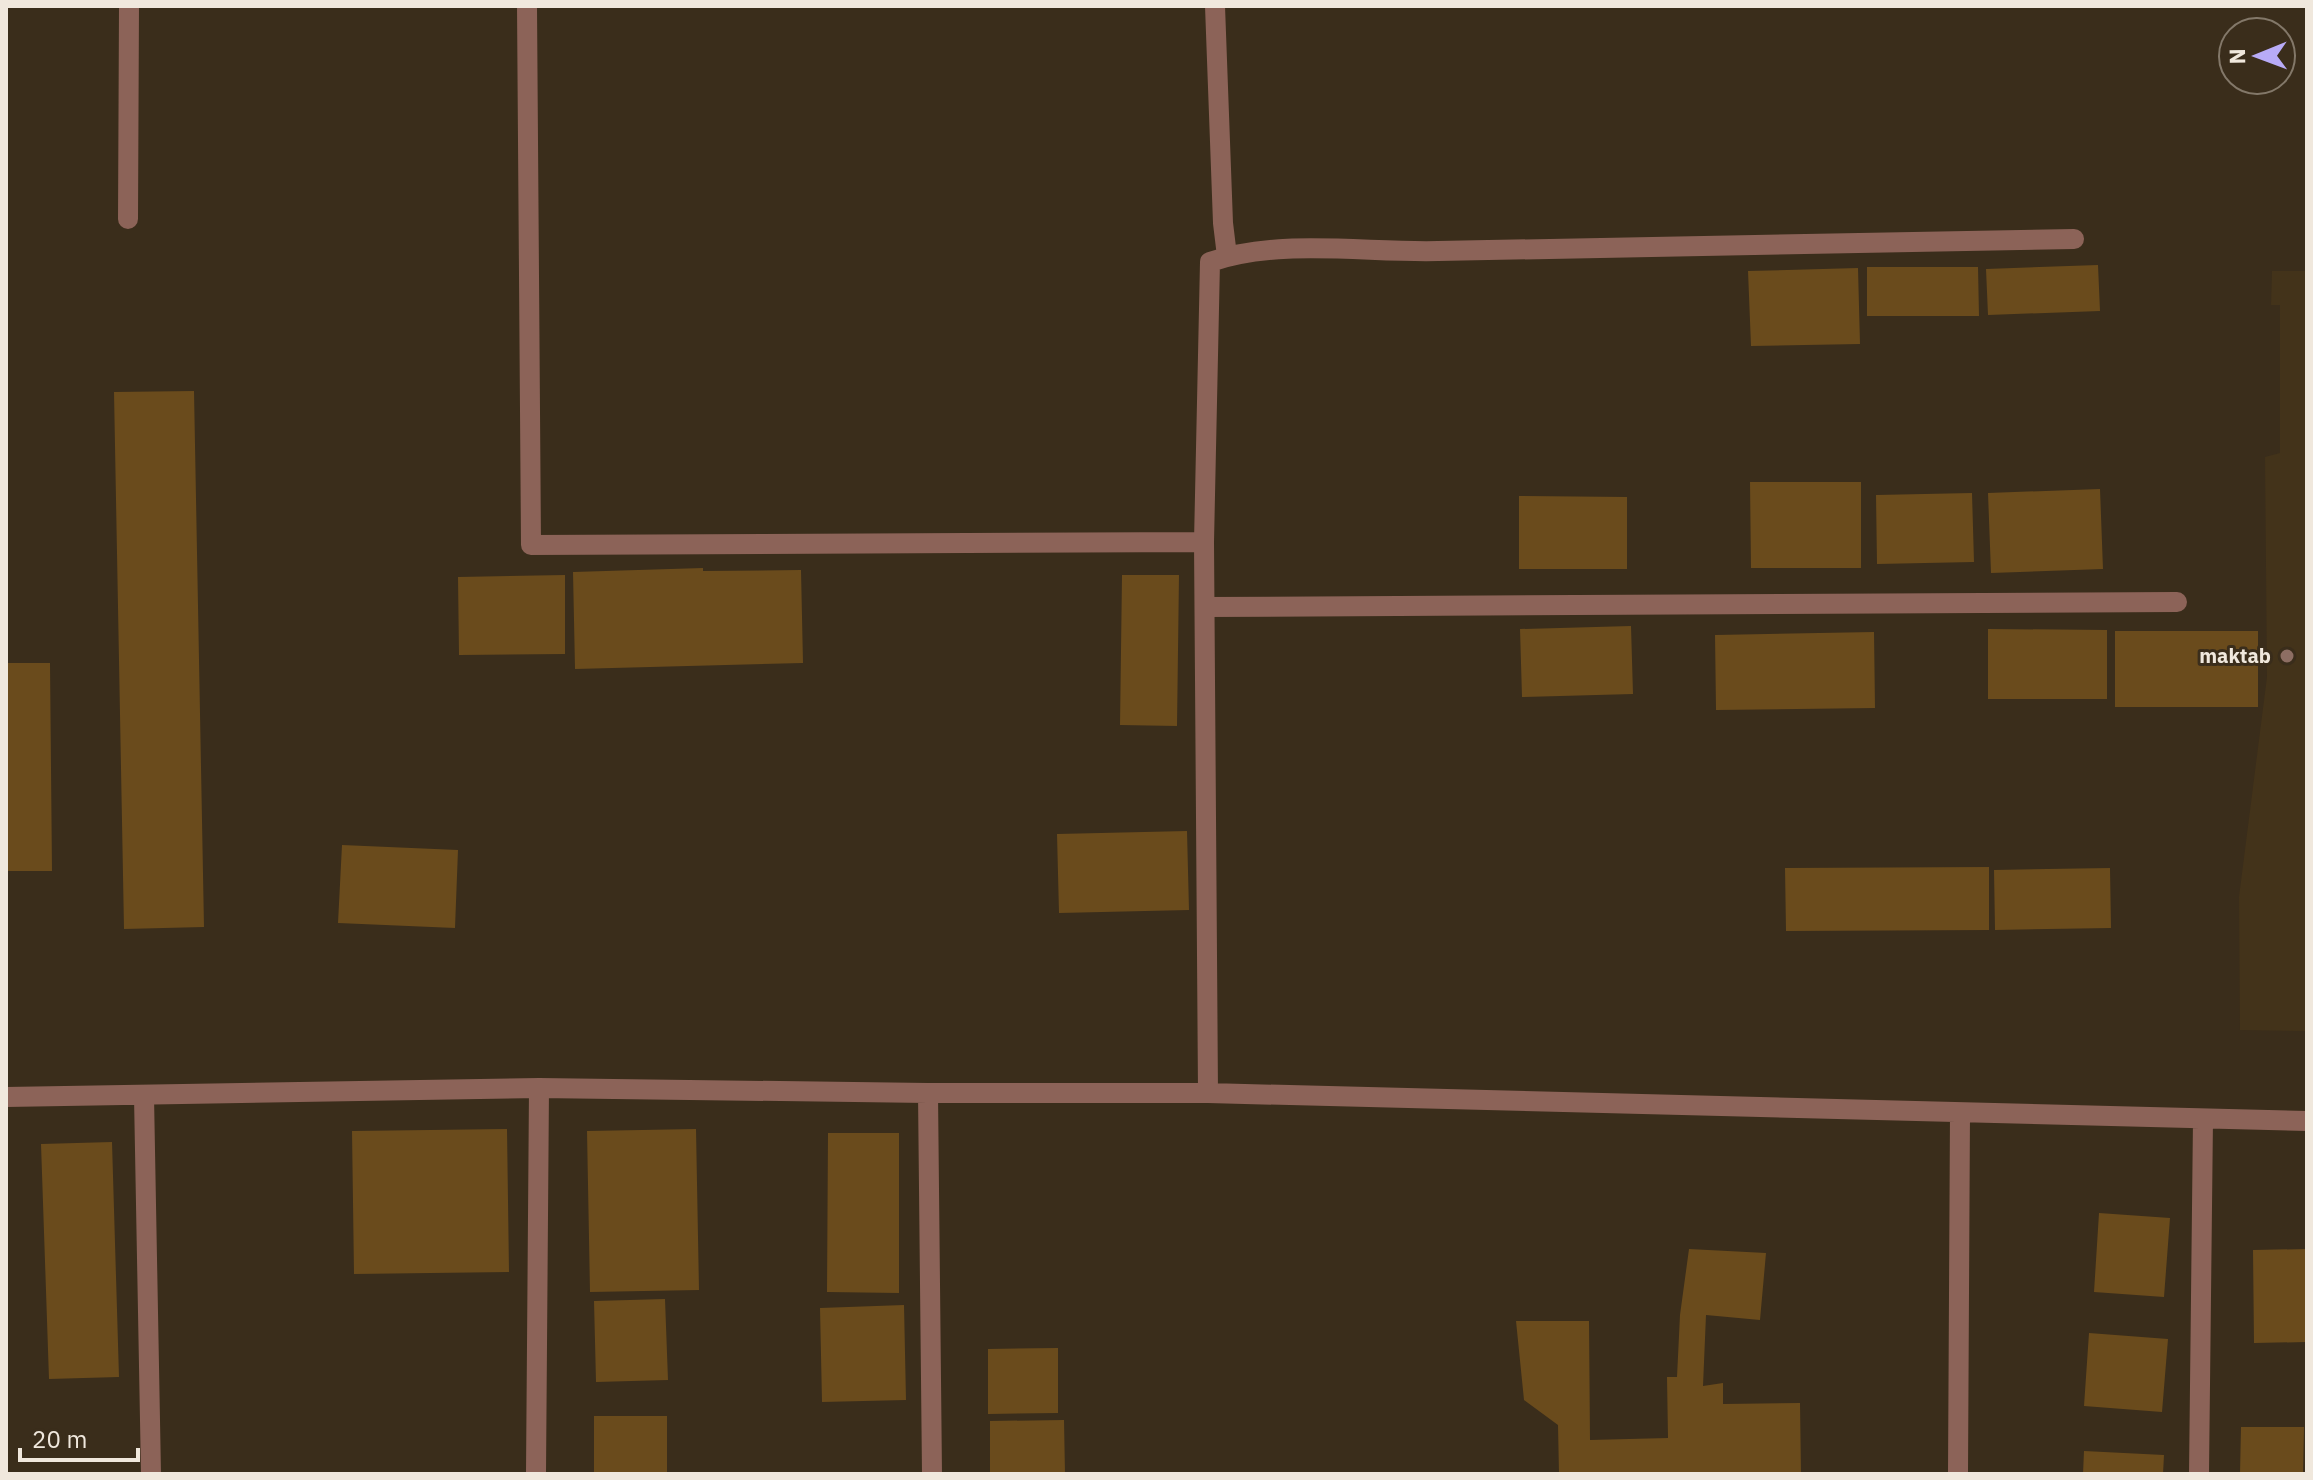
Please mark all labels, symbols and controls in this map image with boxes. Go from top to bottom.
north arrow [2217,16,2297,96]
text: N [2222,48,2251,65]
place label: maktab [2199,642,2271,669]
marker: maktab [2278,647,2296,665]
scale bar [20,1412,138,1462]
text: 20 m [32,1423,87,1455]

